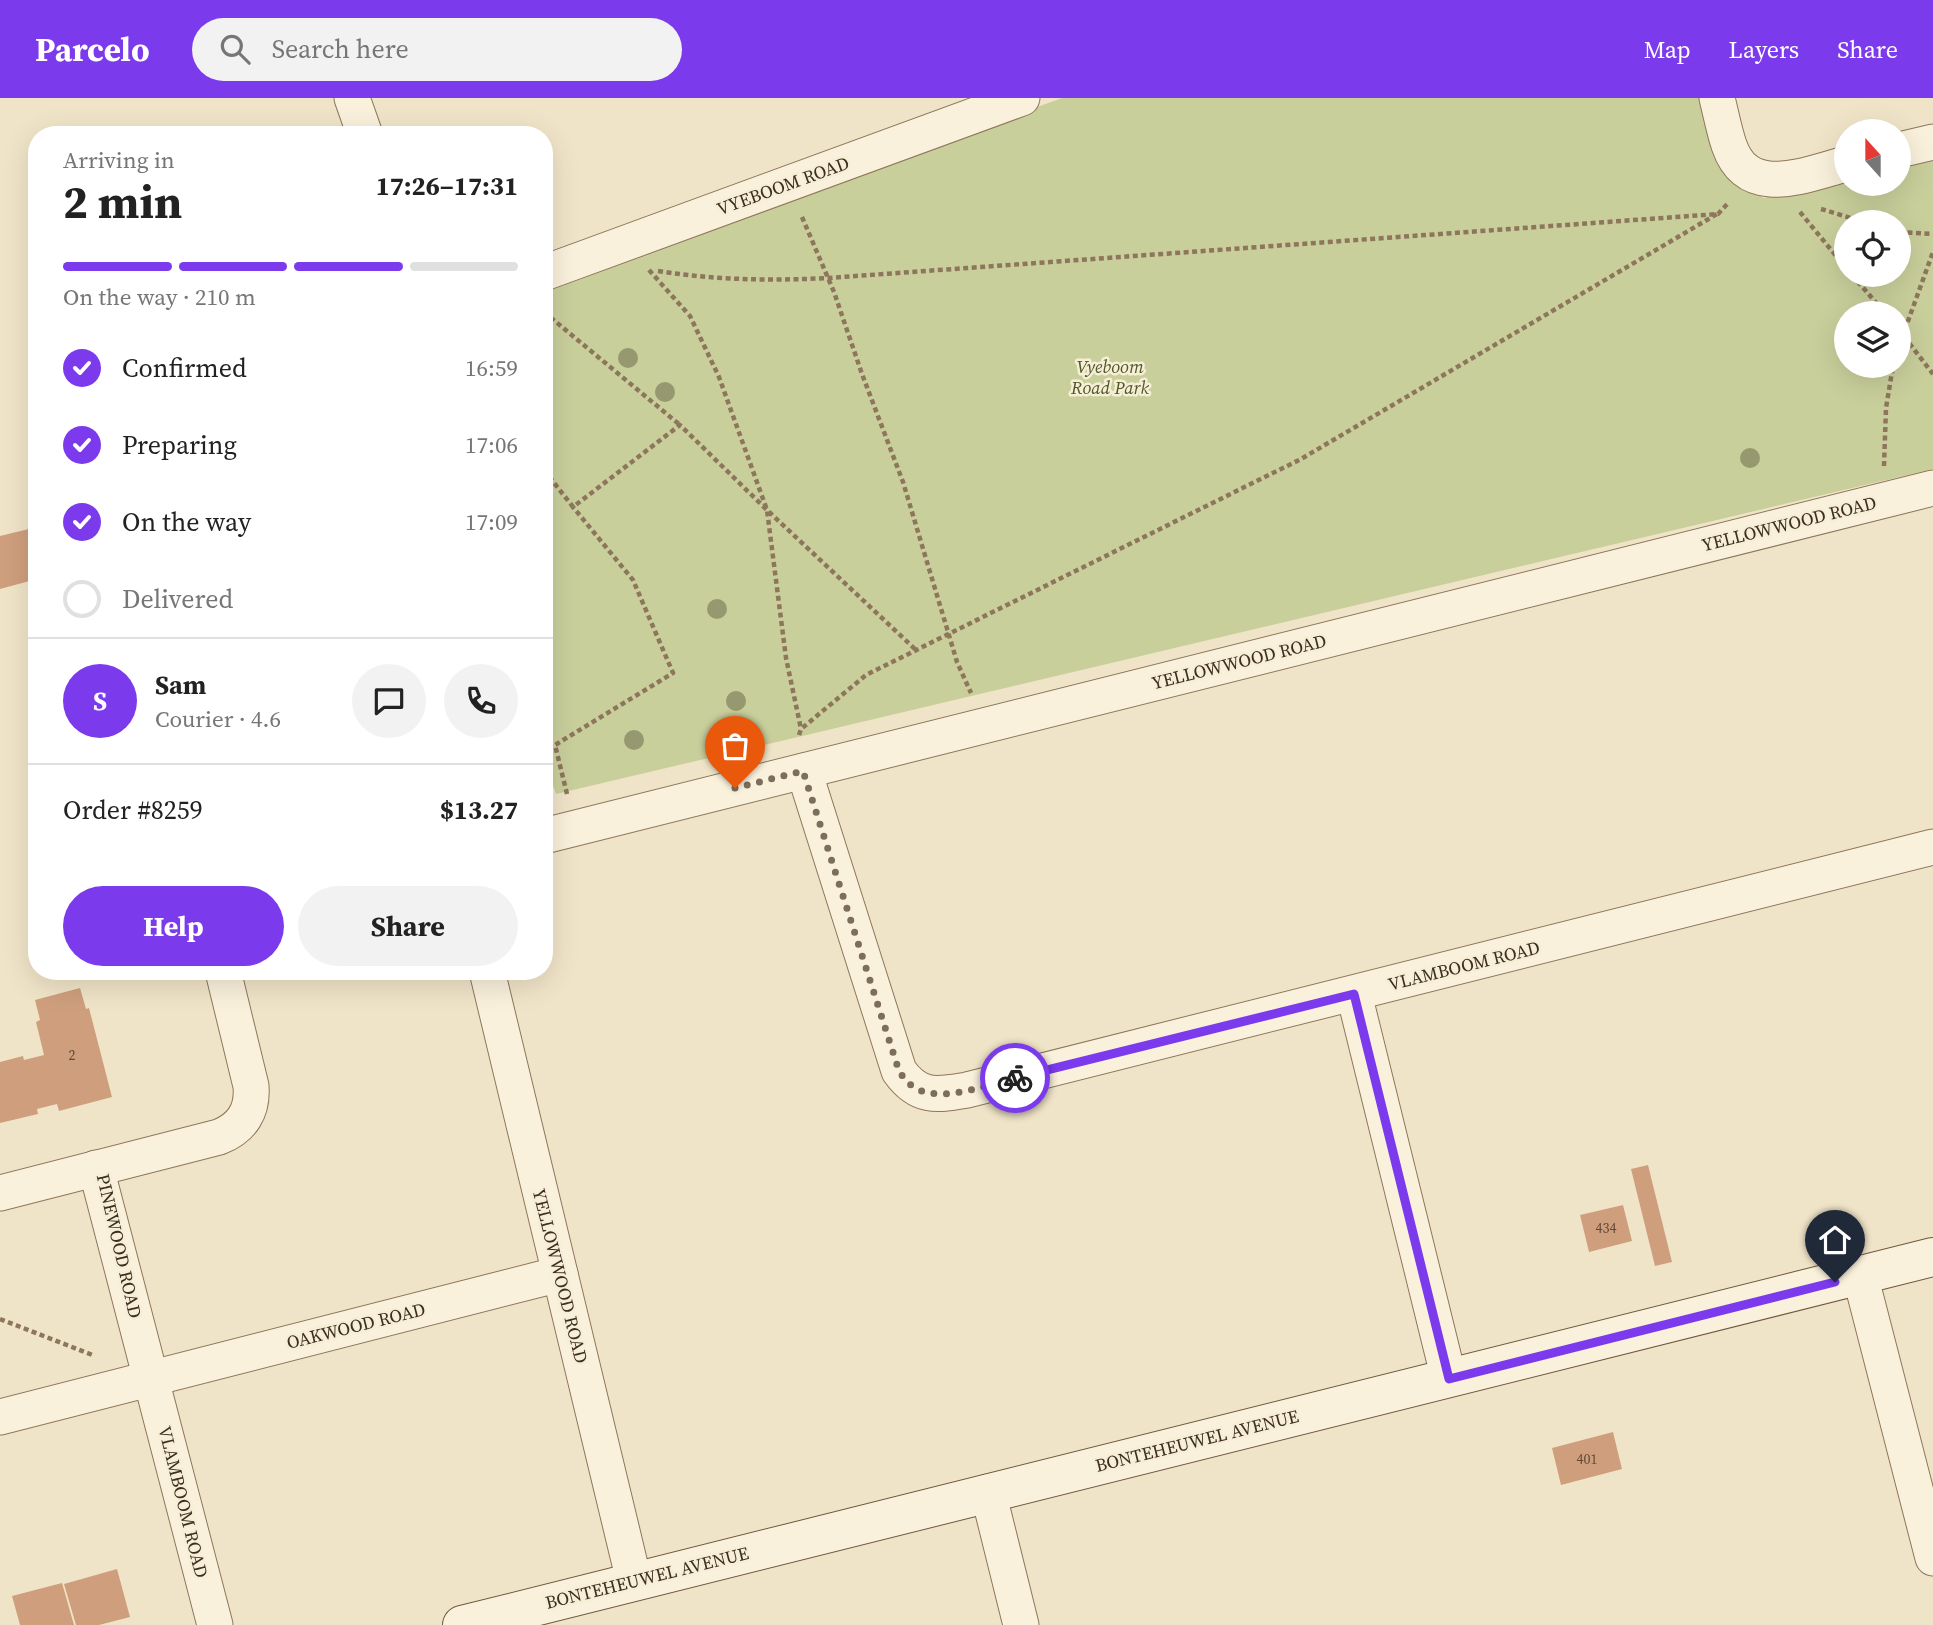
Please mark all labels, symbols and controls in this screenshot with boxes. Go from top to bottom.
search box [192,18,682,81]
text: Parcelo [35,27,150,72]
icon: search [216,30,254,68]
text: Search here [272,31,409,67]
text: Map [1644,33,1691,66]
text: Layers [1729,33,1799,66]
text: Share [1837,33,1898,66]
north arrow [1834,119,1911,196]
map controls [1834,119,1911,378]
text: Arriving in [63,144,175,176]
street label: VYEBOOM ROAD [713,150,852,221]
text: 17:26–17:31 [376,168,518,204]
text: 2 min [63,170,182,233]
button: locate [1834,210,1911,287]
text: On the way · 210 m [63,281,256,313]
button: layers [1834,301,1911,378]
icon: check [63,349,101,387]
text: Confirmed [122,350,247,386]
text: 16:59 [465,352,518,384]
park label: Vyeboom Road Park [1070,354,1149,400]
icon: check [63,426,101,464]
text: Preparing [122,427,237,463]
text: 17:06 [465,429,518,461]
street label: YELLOWWOOD ROAD [1699,490,1879,557]
icon: check [63,503,101,541]
text: On the way [122,504,251,540]
text: 17:09 [465,506,518,538]
text: Delivered [122,581,233,617]
street label: YELLOWWOOD ROAD [1149,628,1329,695]
button: chat [352,664,426,738]
button: phone [444,664,518,738]
text: Sam [155,667,206,703]
text: S [93,683,107,719]
text: Courier · 4.6 [155,703,281,735]
pin [705,716,765,788]
icon: bag [716,727,754,765]
text: Order #8259 [63,792,203,828]
text: $13.27 [440,792,518,828]
button: Help [63,886,284,966]
button: Share [298,886,518,966]
street label: VLAMBOOM ROAD [1385,935,1542,996]
courier [980,1043,1050,1113]
house number: 2 [69,1045,76,1065]
icon: bike [996,1059,1034,1097]
street label: PINEWOOD ROAD [91,1171,148,1321]
street label: YELLOWWOOD ROAD [527,1186,594,1366]
pin [1805,1210,1865,1282]
house number: 434 [1596,1218,1617,1238]
icon: home [1816,1221,1854,1259]
street label: OAKWOOD ROAD [284,1296,428,1355]
street label: BONTEHEUWEL AVENUE [1093,1403,1301,1478]
street label: VLAMBOOM ROAD [153,1423,214,1580]
house number: 401 [1577,1449,1598,1469]
street label: BONTEHEUWEL AVENUE [543,1540,751,1615]

